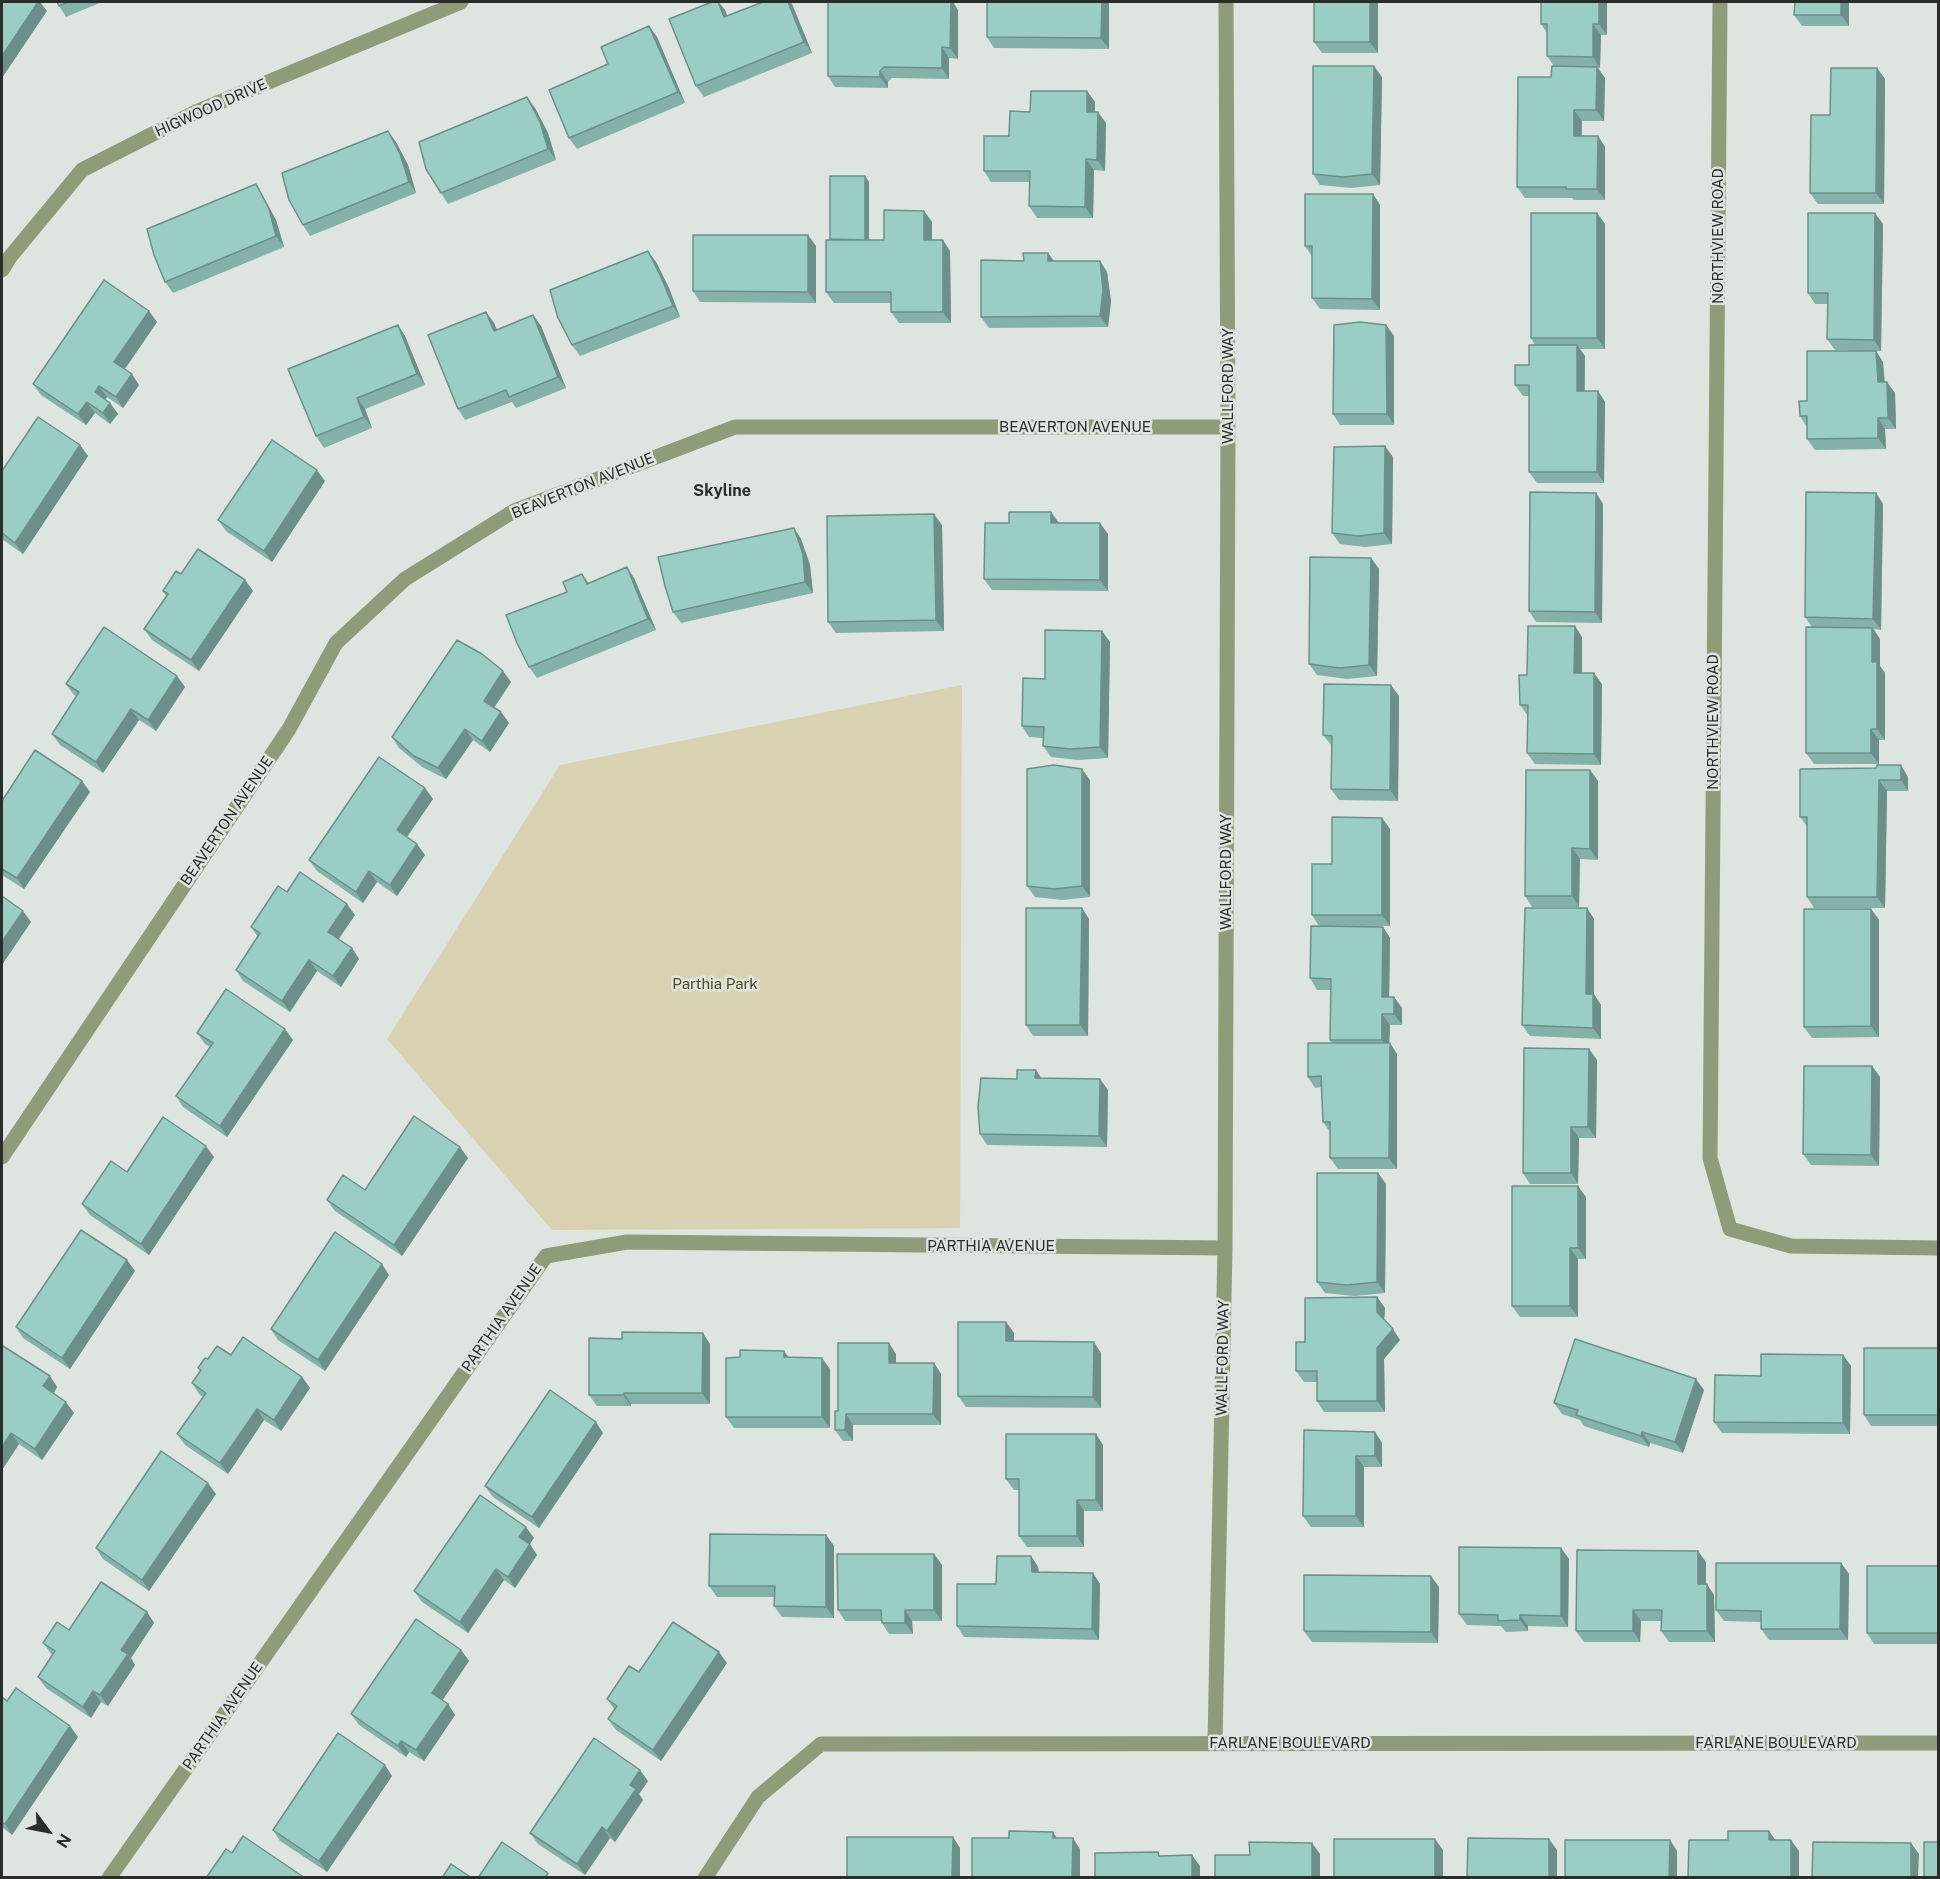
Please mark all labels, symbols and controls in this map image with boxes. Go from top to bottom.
street label: HIGWOOD DRIVE [152,75,270,141]
street label: NORTHVIEW ROAD [1709,168,1727,304]
street label: WALLFORD WAY [1219,328,1237,444]
street label: BEAVERTON AVENUE [999,418,1151,436]
street label: BEAVERTON AVENUE [509,449,657,523]
district label: Skyline [693,481,751,501]
street label: NORTHVIEW ROAD [1704,654,1722,790]
street label: BEAVERTON AVENUE [177,753,277,889]
street label: WALLFORD WAY [1217,814,1235,930]
park label: Parthia Park [672,975,758,993]
street label: PARTHIA AVENUE [927,1237,1055,1255]
street label: PARTHIA AVENUE [458,1261,546,1375]
street label: WALLFORD WAY [1213,1300,1233,1416]
street label: PARTHIA AVENUE [179,1659,267,1773]
street label: FARLANE BOULEVARD [1209,1734,1371,1752]
street label: FARLANE BOULEVARD [1695,1734,1857,1752]
north arrow [18,1801,78,1861]
text: N [52,1830,75,1851]

